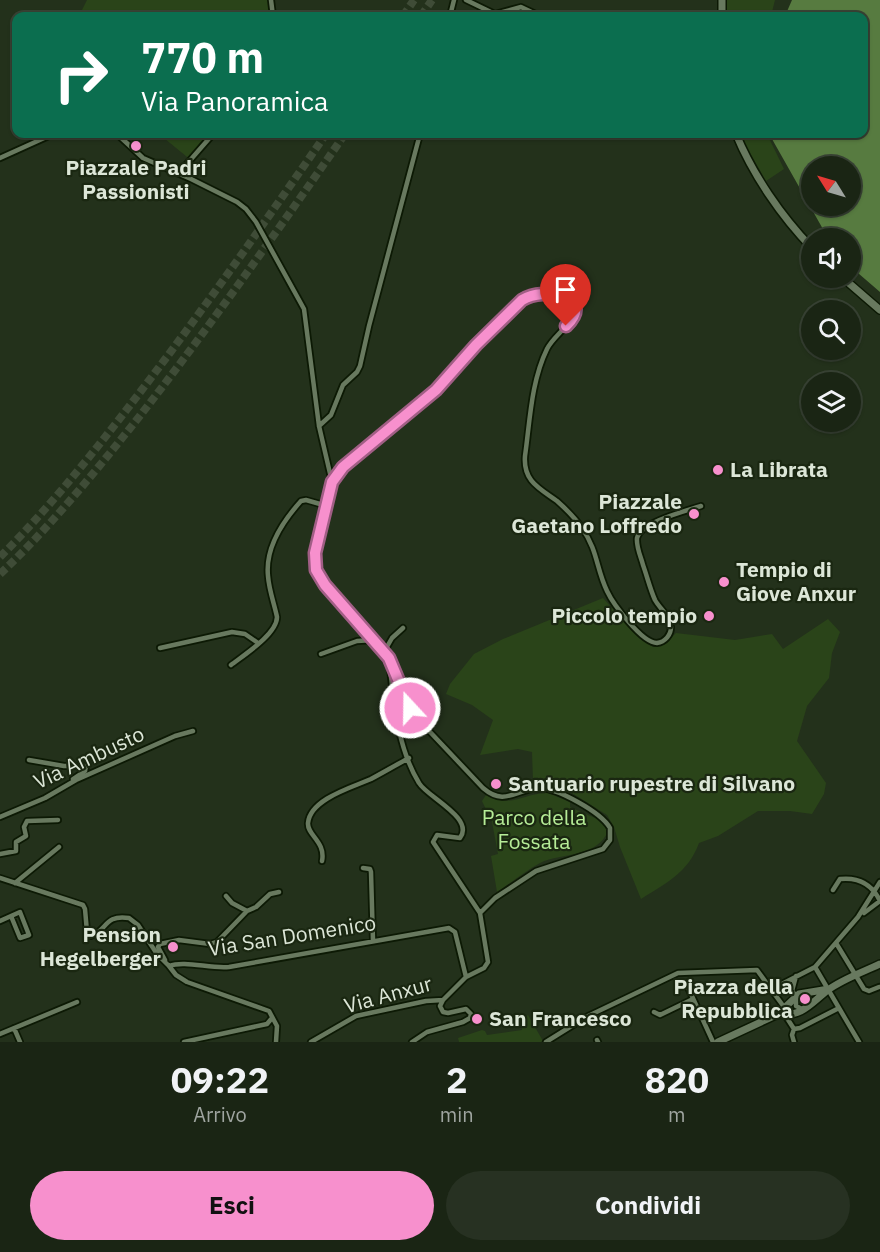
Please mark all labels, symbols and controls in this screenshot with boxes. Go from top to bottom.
text: 770 m [141,30,264,85]
icon: right [42,36,120,114]
text: Via Panoramica [141,83,329,118]
marker: Piazzale Padri Passionisti [129,139,143,153]
place label: Piazzale Padri Passionisti [65,153,207,205]
north arrow [801,156,861,216]
map controls [801,156,861,432]
button: sound [801,228,861,288]
pin [540,264,591,326]
icon: arrive [549,273,582,306]
button: search [801,300,861,360]
button: layers [801,372,861,432]
place label: La Librata [730,455,828,483]
marker: La Librata [711,463,725,477]
place label: Piazzale Gaetano Loffredo [511,487,682,539]
marker: Piazzale Gaetano Loffredo [687,507,701,521]
place label: Tempio di Giove Anxur [736,555,857,607]
marker: Tempio di Giove Anxur [717,575,731,589]
place label: Piccolo tempio [552,601,697,629]
marker: Piccolo tempio [702,609,716,623]
position arrow [378,676,442,740]
street label: Via Ambusto [29,719,149,795]
place label: Santuario rupestre di Silvano [508,769,795,797]
marker: Santuario rupestre di Silvano [489,777,503,791]
park label: Parco della Fossata [482,803,586,855]
street label: Via San Domenico [206,908,378,962]
place label: Pension Hegelberger [40,920,162,972]
marker: Pension Hegelberger [166,940,180,954]
street label: Via Anxur [341,969,435,1019]
place label: Piazza della Repubblica [674,972,793,1024]
marker: Piazza della Repubblica [798,992,812,1006]
place label: San Francesco [489,1004,632,1032]
marker: San Francesco [470,1012,484,1026]
text: 09:22 [171,1056,269,1103]
text: 2 [446,1056,468,1103]
text: 820 [644,1056,709,1103]
text: Arrivo [193,1101,247,1128]
text: min [440,1101,474,1128]
text: m [668,1101,686,1128]
button: Esci [30,1171,434,1240]
button: Condividi [446,1171,850,1240]

